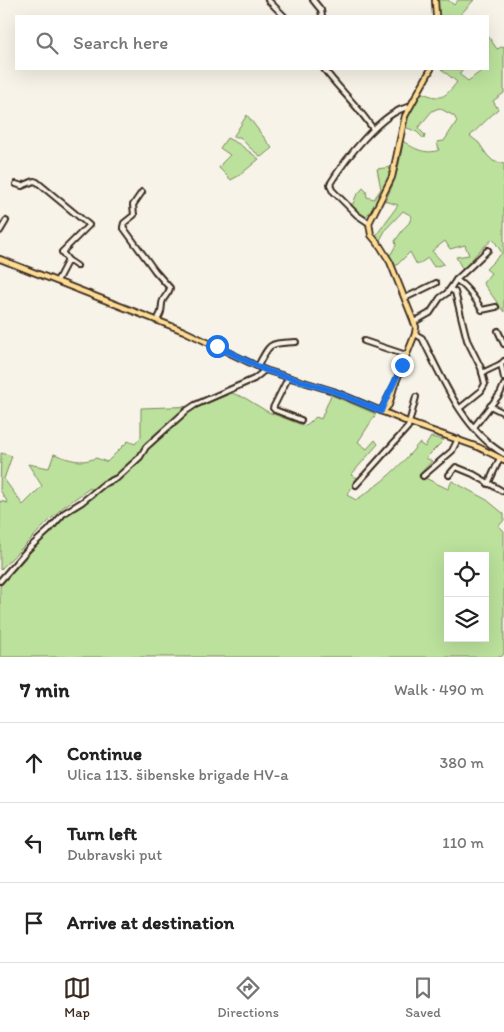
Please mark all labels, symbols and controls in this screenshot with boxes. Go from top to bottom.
search box [15,15,489,70]
icon: search [33,29,61,57]
text: Search here [73,31,168,54]
route start [206,335,229,358]
route end [391,354,414,377]
map controls [444,552,489,642]
button: locate [444,552,489,597]
button: layers [444,597,489,642]
text: 7 min [20,677,69,702]
text: Walk · 490 m [394,680,484,699]
text: Continue [67,742,142,765]
icon: ahead [20,749,48,777]
text: 380 m [440,753,484,772]
text: Ulica 113. šibenske brigade HV-a [67,765,289,784]
text: Turn left [67,822,137,845]
icon: left [20,829,48,857]
text: 110 m [442,833,484,852]
text: Dubravski put [67,845,162,864]
icon: arrive [20,909,48,937]
text: Arrive at destination [67,911,234,934]
tab: Map [63,974,91,1021]
tab: Directions [217,974,279,1021]
tab: Saved [405,974,441,1021]

